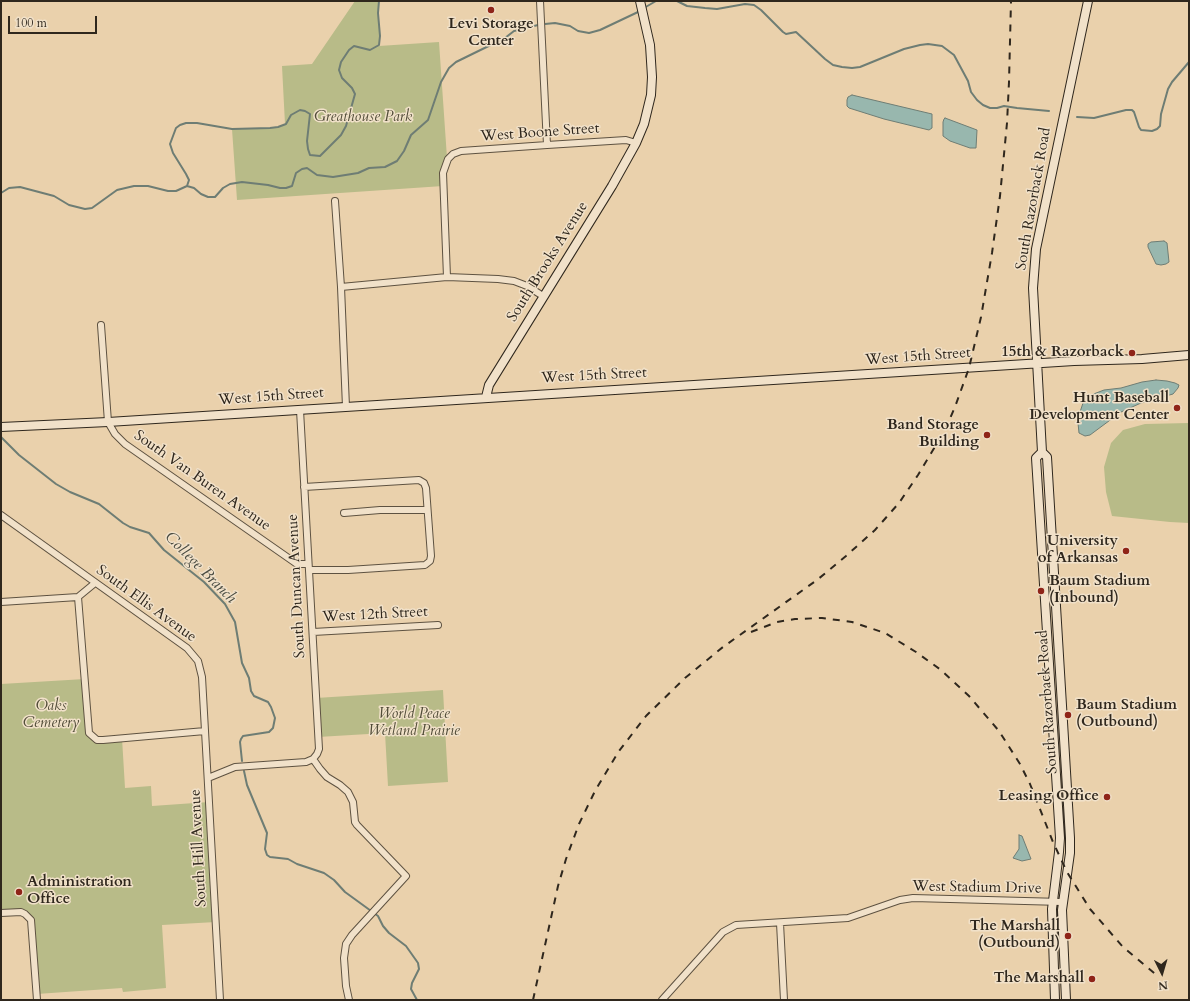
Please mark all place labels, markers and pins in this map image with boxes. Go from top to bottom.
marker: Levi Storage Center [486,5,496,15]
place label: Levi Storage Center [448,16,534,51]
place label: 15th & Razorback [1001,344,1124,362]
marker: 15th & Razorback [1127,348,1137,358]
place label: Hunt Baseball Development Center [1029,390,1169,425]
marker: Hunt Baseball Development Center [1172,403,1182,413]
place label: Band Storage Building [887,417,979,452]
marker: Band Storage Building [982,430,992,440]
place label: University of Arkansas [1038,533,1118,568]
marker: University of Arkansas [1121,546,1131,556]
place label: Baum Stadium (Inbound) [1049,573,1150,608]
marker: Baum Stadium (Inbound) [1036,586,1046,596]
place label: Baum Stadium (Outbound) [1076,697,1177,732]
marker: Baum Stadium (Outbound) [1063,710,1073,720]
place label: Leasing Office [999,788,1099,806]
marker: Leasing Office [1102,792,1112,802]
place label: Administration Office [27,874,132,909]
marker: Administration Office [14,887,24,897]
place label: The Marshall (Outbound) [969,918,1060,953]
marker: The Marshall (Outbound) [1063,931,1073,941]
place label: The Marshall [993,970,1084,988]
marker: The Marshall [1087,974,1097,984]

